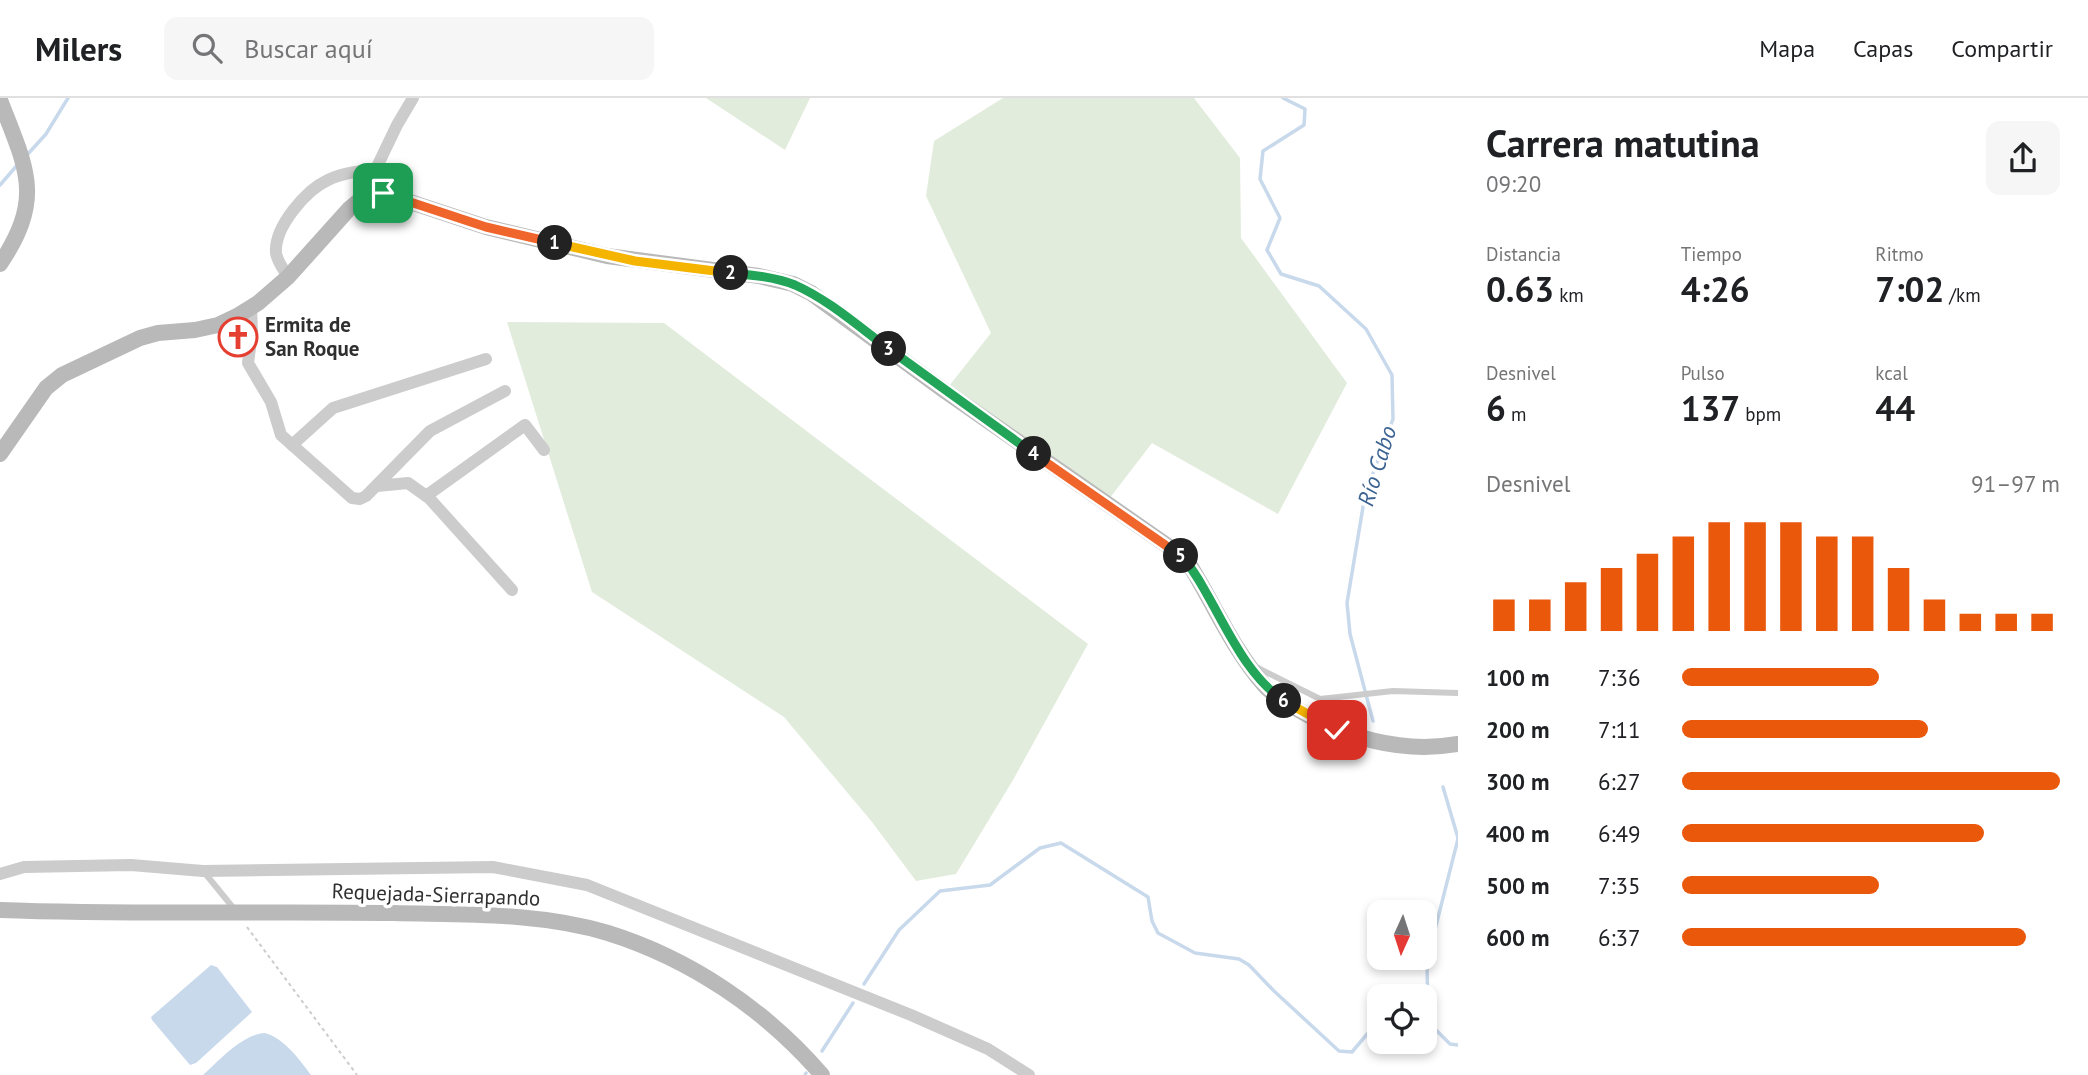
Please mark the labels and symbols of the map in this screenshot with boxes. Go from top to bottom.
pin [353,163,413,223]
pin: 1 [538,226,572,260]
pin: 2 [714,256,748,290]
place label: Ermita de San Roque [265,311,359,362]
church icon: Ermita de San Roque [217,316,259,358]
pin: 3 [872,331,906,366]
water label: Río Cabo [1351,422,1402,510]
pin: 4 [1016,436,1052,472]
pin: 5 [1164,538,1198,574]
pin: 6 [1266,684,1302,718]
pin [1307,700,1367,760]
street label: Requejada-Sierrapando [331,877,541,912]
north arrow [1367,900,1437,970]

